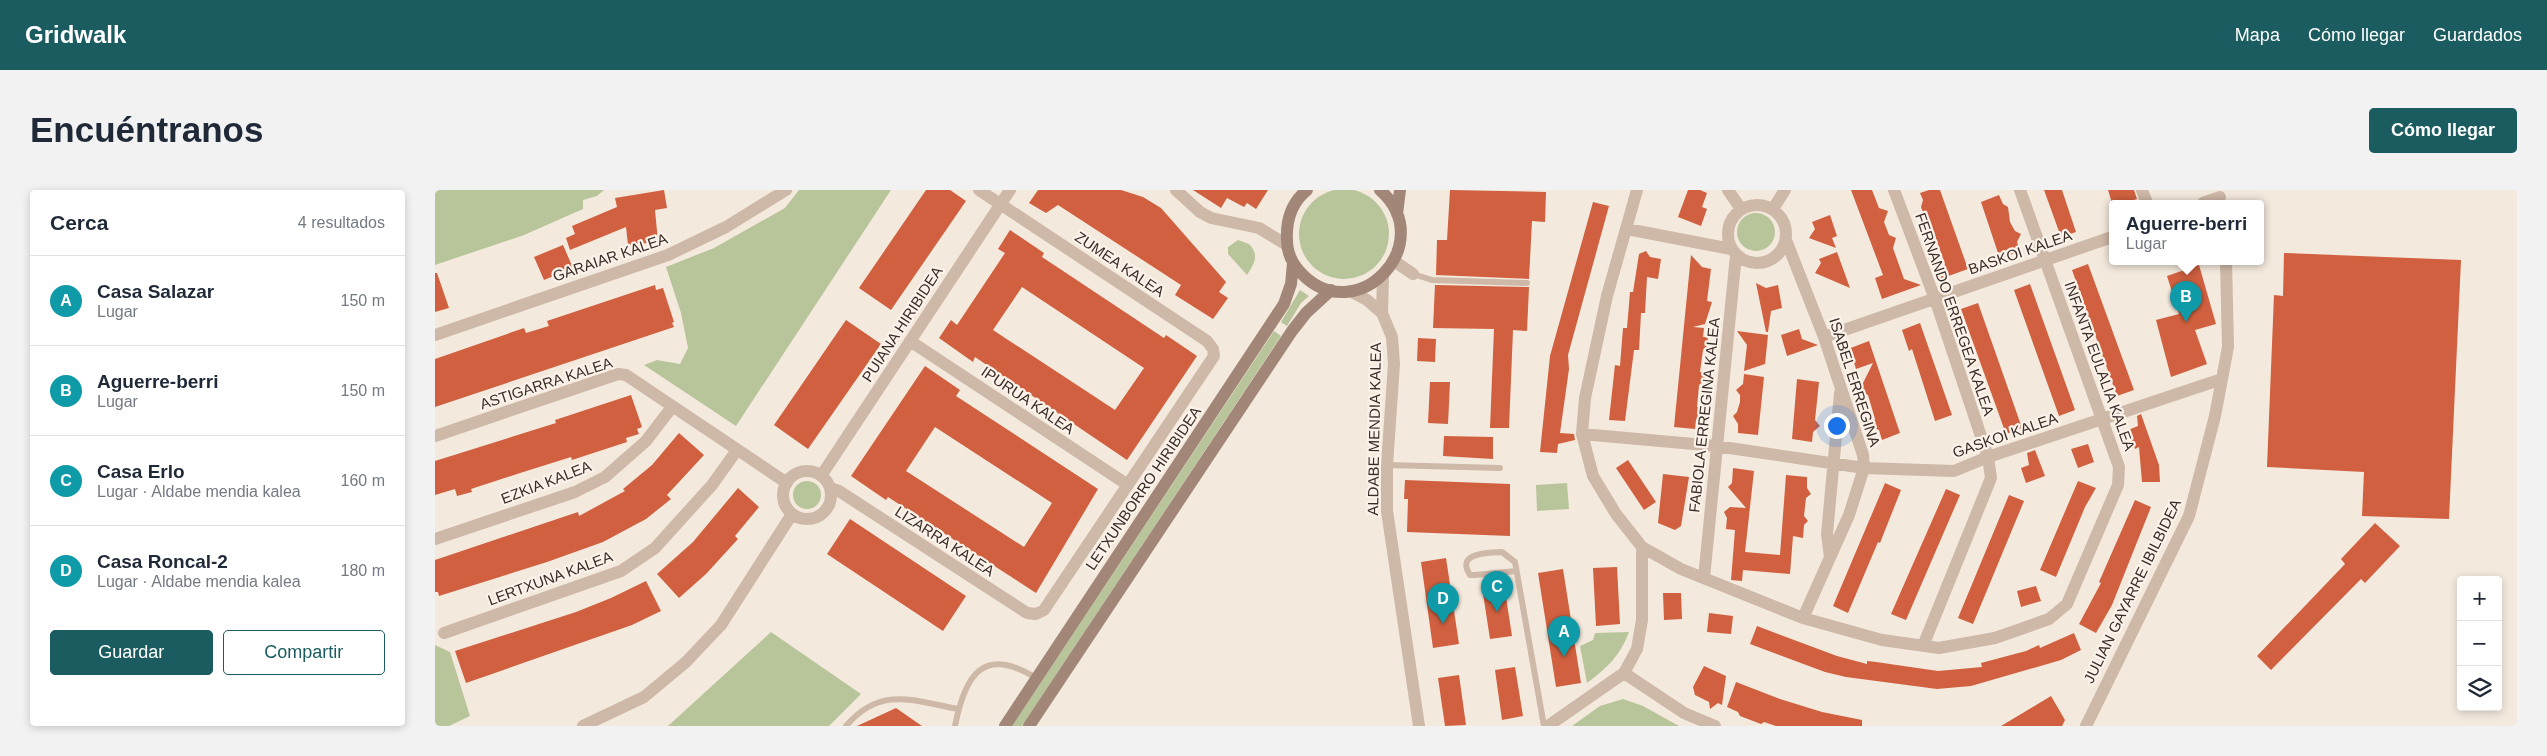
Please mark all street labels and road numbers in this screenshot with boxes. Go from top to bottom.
street label: FERNANDO ERREGEA KALEA [1912,210,1998,418]
street label: BASKOI KALEA [1966,226,2074,278]
street label: ZUMEA KALEA [1072,228,1168,300]
street label: GARAIAR KALEA [550,229,670,285]
street label: PUIANA HIRIBIDEA [858,263,946,385]
street label: INFANTA EULALIA KALEA [2061,279,2139,453]
street label: ISABEL ERREGINA [1826,315,1884,449]
street label: FABIOLA ERREGINA KALEA [1685,317,1723,513]
street label: ALDABE MENDIA KALEA [1364,342,1384,516]
street label: ASTIGARRA KALEA [478,354,614,412]
street label: IPURUA KALEA [978,363,1078,437]
street label: LETXUNBORRO HIRIBIDEA [1082,403,1204,573]
street label: GASKOI KALEA [1950,409,2060,461]
street label: EZKIA KALEA [499,457,593,507]
street label: JULIAN GAYARRE IBILBIDEA [2080,496,2184,686]
street label: LIZARRA KALEA [892,503,998,579]
street label: LERTXUNA KALEA [485,548,615,608]

